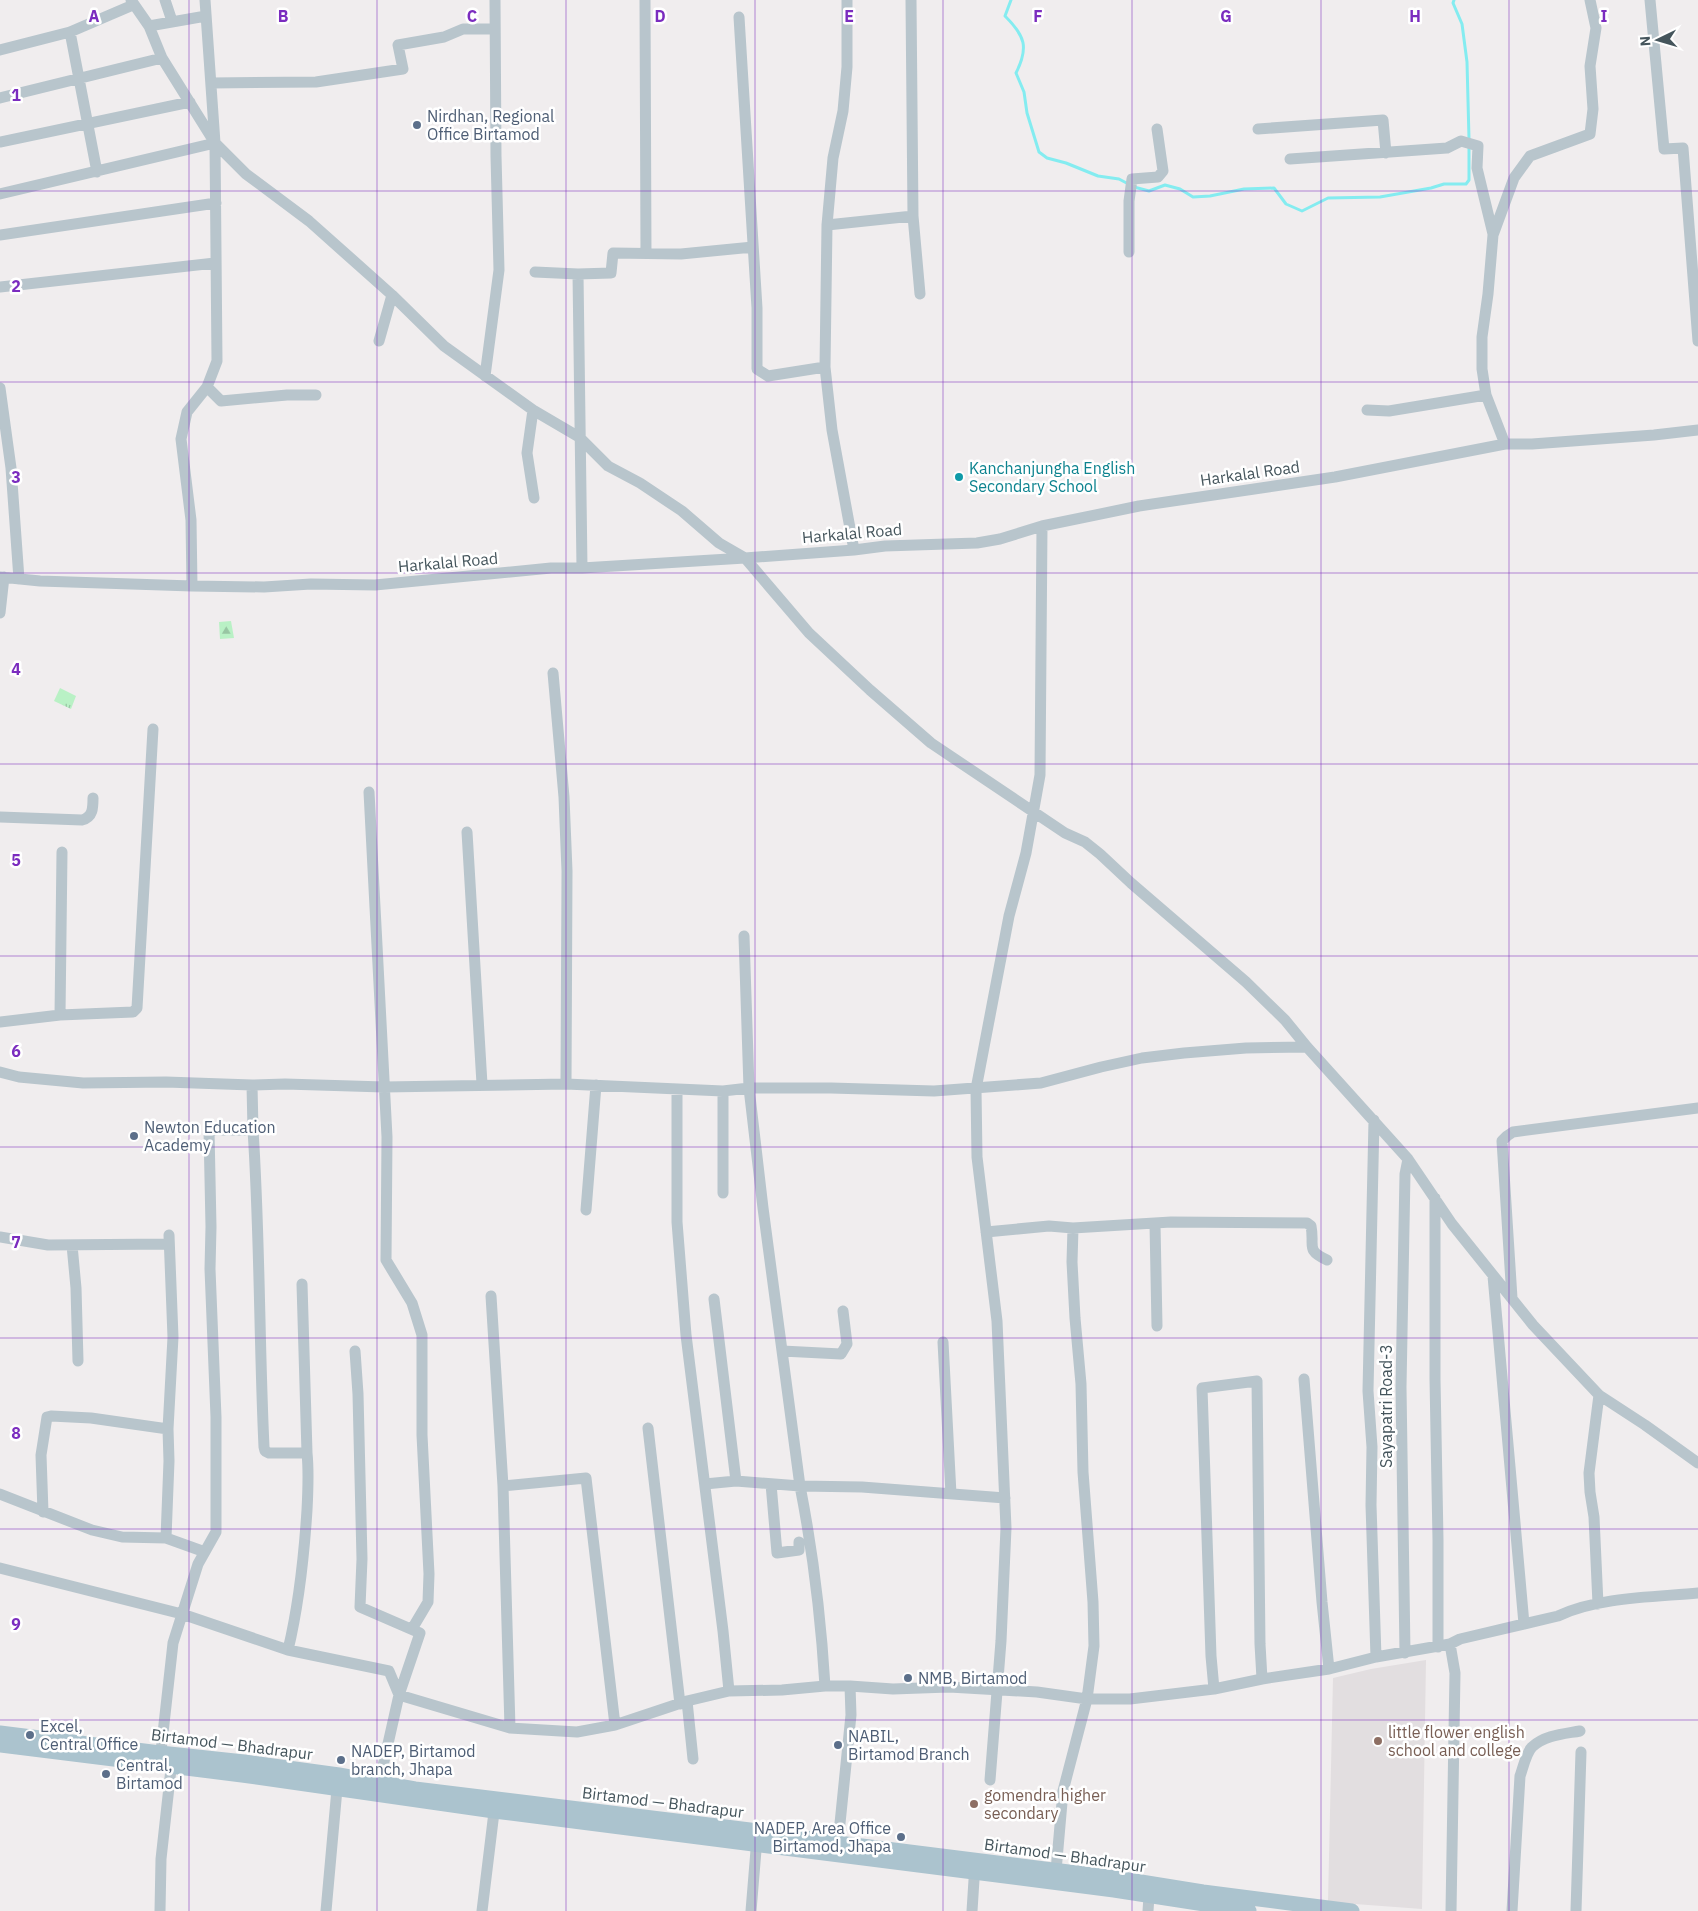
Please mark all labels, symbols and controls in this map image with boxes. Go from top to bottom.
text: A [89,6,100,26]
text: B [278,6,289,26]
text: C [467,6,477,26]
text: D [654,6,666,26]
text: E [844,6,854,26]
text: F [1033,6,1043,26]
text: G [1220,6,1232,26]
text: H [1409,6,1421,26]
text: I [1601,6,1608,26]
north arrow [1633,15,1683,65]
text: N [1636,35,1654,47]
text: 1 [11,85,21,105]
place label: Nirdhan, Regional Office Birtamod [427,106,554,144]
marker: Nirdhan, Regional Office Birtamod [411,119,423,131]
text: 2 [11,276,21,296]
street label: Harkalal Road [1199,456,1301,490]
place label: Kanchanjungha English Secondary School [969,458,1135,496]
text: 3 [11,467,21,487]
marker: Kanchanjungha English Secondary School [953,471,965,483]
street label: Harkalal Road [801,519,903,547]
street label: Harkalal Road [397,548,499,576]
text: 4 [11,659,21,679]
text: 5 [11,850,21,870]
text: 6 [11,1041,21,1061]
place label: Newton Education Academy [144,1117,275,1155]
marker: Newton Education Academy [128,1130,140,1142]
text: 7 [11,1232,21,1252]
street label: Sayapatri Road-3 [1376,1344,1396,1468]
text: 8 [11,1423,21,1443]
text: 9 [11,1614,21,1634]
place label: NMB, Birtamod [918,1668,1027,1688]
marker: NMB, Birtamod [902,1672,914,1684]
place label: Excel, Central Office [40,1716,138,1754]
place label: little flower english school and college [1388,1722,1525,1760]
street label: Birtamod — Bhadrapur [150,1724,314,1764]
place label: NABIL, Birtamod Branch [848,1726,970,1764]
marker: Excel, Central Office [24,1729,36,1741]
marker: little flower english school and college [1372,1735,1384,1747]
marker: NABIL, Birtamod Branch [832,1739,844,1751]
place label: NADEP, Birtamod branch, Jhapa [351,1741,476,1779]
marker: NADEP, Birtamod branch, Jhapa [335,1754,347,1766]
place label: Central, Birtamod [116,1755,183,1793]
marker: Central, Birtamod [100,1768,112,1780]
street label: Birtamod — Bhadrapur [581,1782,745,1822]
place label: gomendra higher secondary [984,1785,1106,1823]
marker: gomendra higher secondary [968,1798,980,1810]
place label: NADEP, Area Office Birtamod, Jhapa [754,1818,891,1856]
marker: NADEP, Area Office Birtamod, Jhapa [895,1831,907,1843]
street label: Birtamod — Bhadrapur [983,1834,1147,1876]

